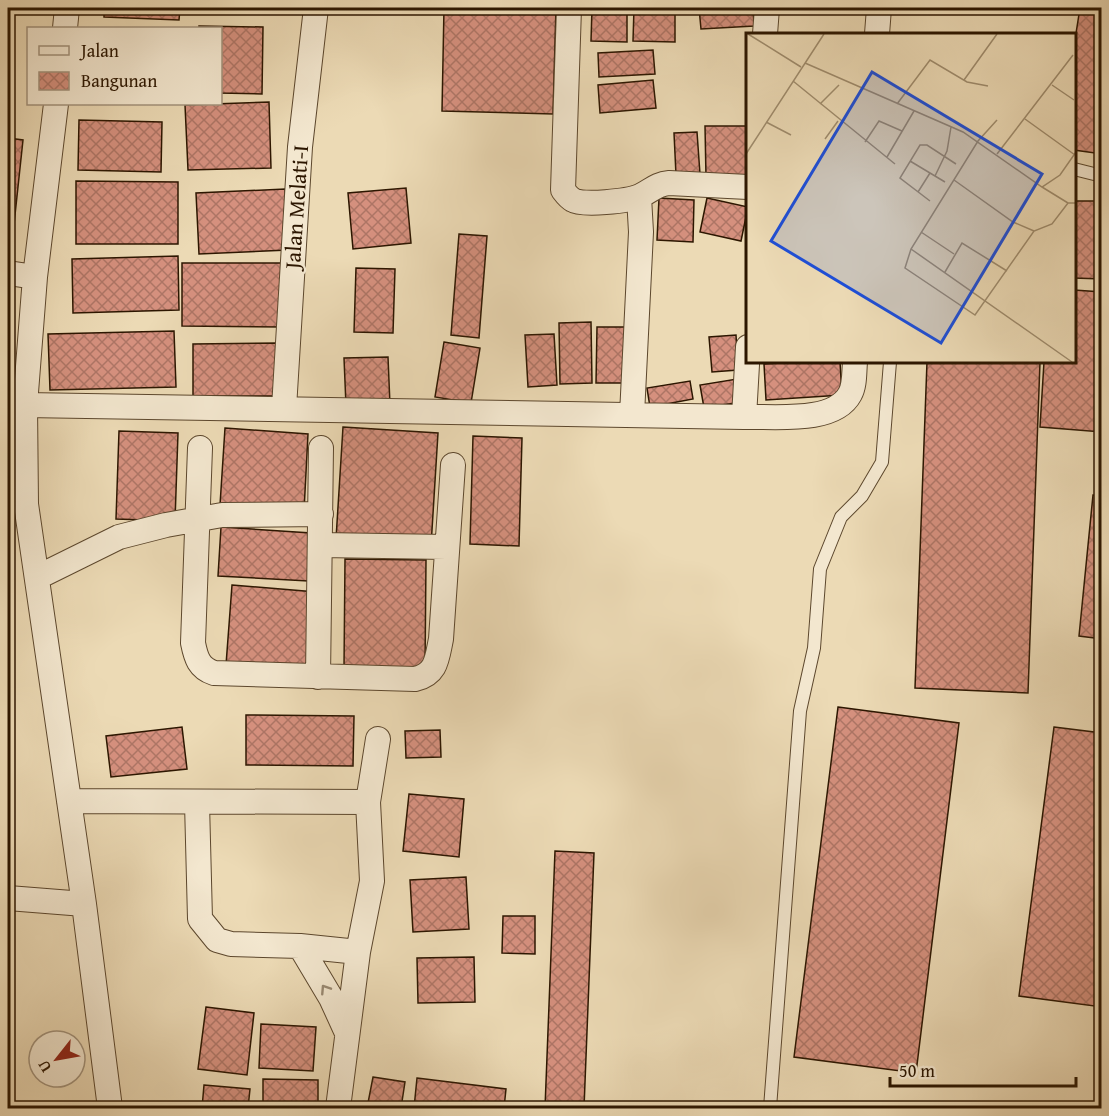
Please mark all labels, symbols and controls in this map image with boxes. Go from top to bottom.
legend [27,27,222,105]
inset map [746,33,1076,363]
text: Jalan [79,37,119,64]
text: Bangunan [81,67,157,94]
street label: Jalan Melati-I [275,144,316,273]
one-way arrow [322,984,333,995]
north arrow [27,1029,87,1089]
scale bar [890,1050,1076,1088]
text: U [31,1056,57,1078]
text: 50 m [899,1057,935,1084]

